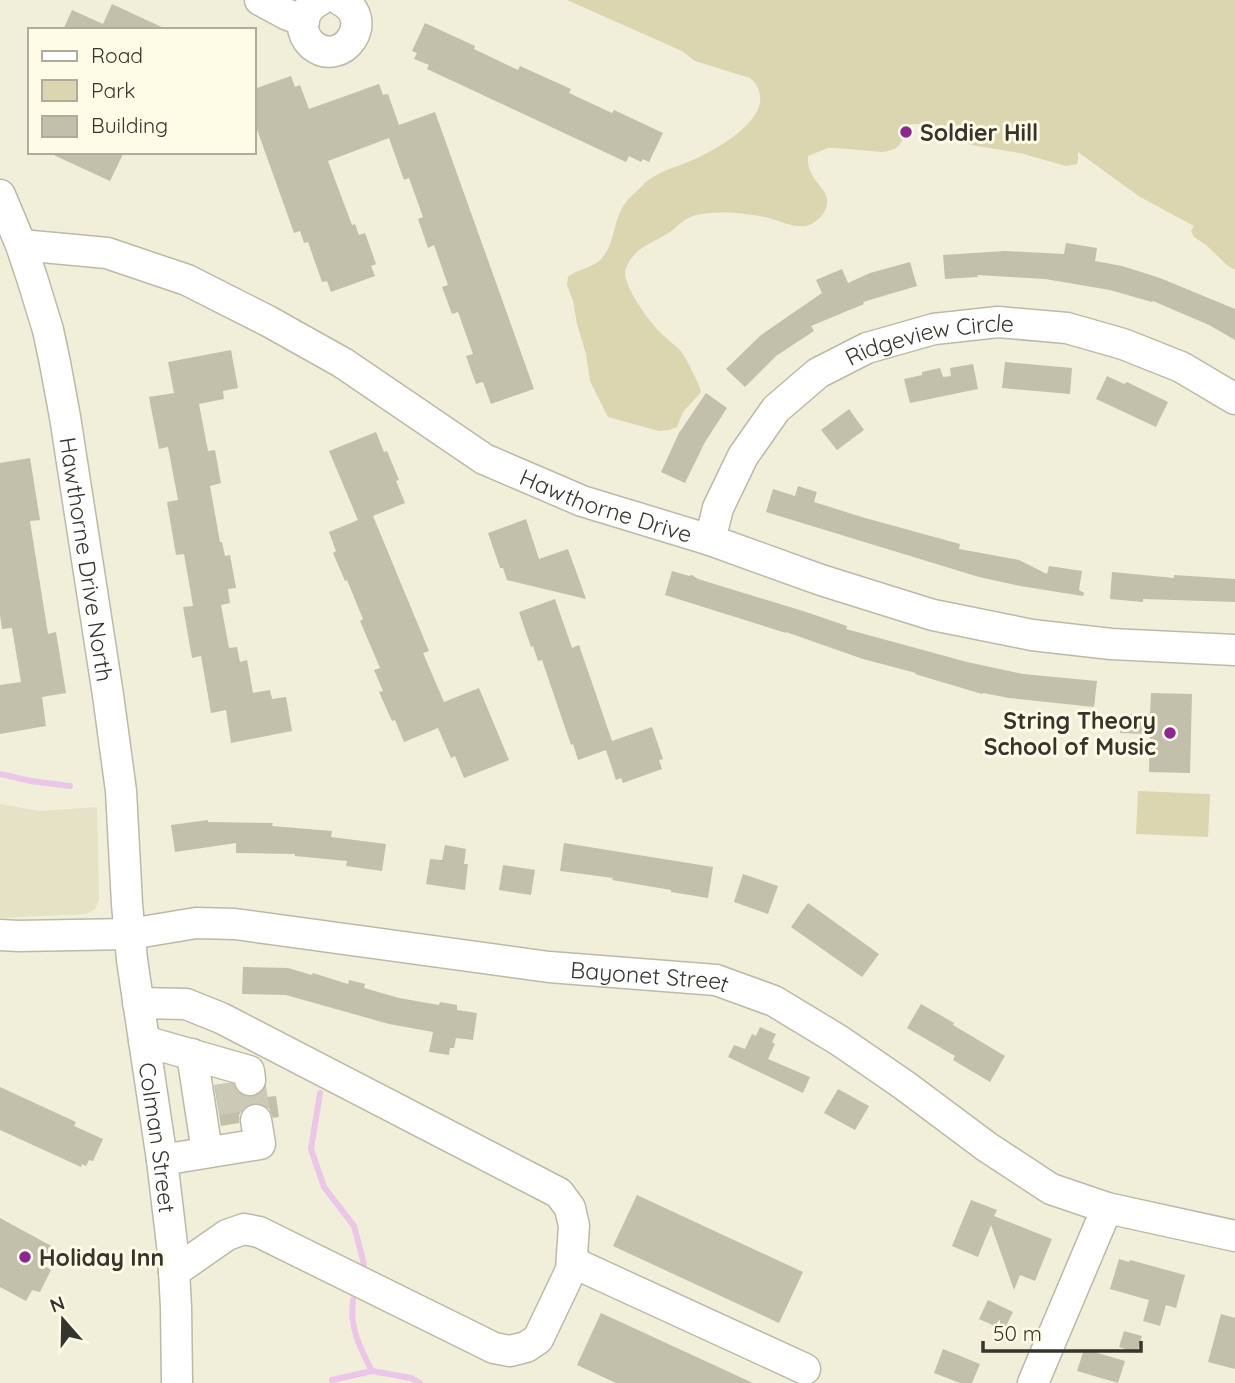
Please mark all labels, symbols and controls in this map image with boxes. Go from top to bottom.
legend [28,28,256,154]
text: Road [91,42,143,68]
text: Park [91,77,135,103]
text: Building [91,112,168,138]
place label: Soldier Hill [920,118,1038,147]
marker: Soldier Hill [898,124,914,140]
street label: Ridgeview Circle [840,307,1015,371]
street label: Hawthorne Drive North [54,435,120,684]
street label: Hawthorne Drive [516,462,696,548]
place label: String Theory School of Music [984,706,1156,761]
marker: String Theory School of Music [1162,725,1178,741]
street label: Bayonet Street [569,954,733,998]
street label: Colman Street [133,1060,183,1214]
place label: Holiday Inn [39,1243,164,1272]
marker: Holiday Inn [17,1249,33,1265]
north arrow [28,1285,98,1355]
text: N [47,1290,68,1318]
scale bar [983,1310,1140,1354]
text: 50 m [993,1320,1042,1346]

